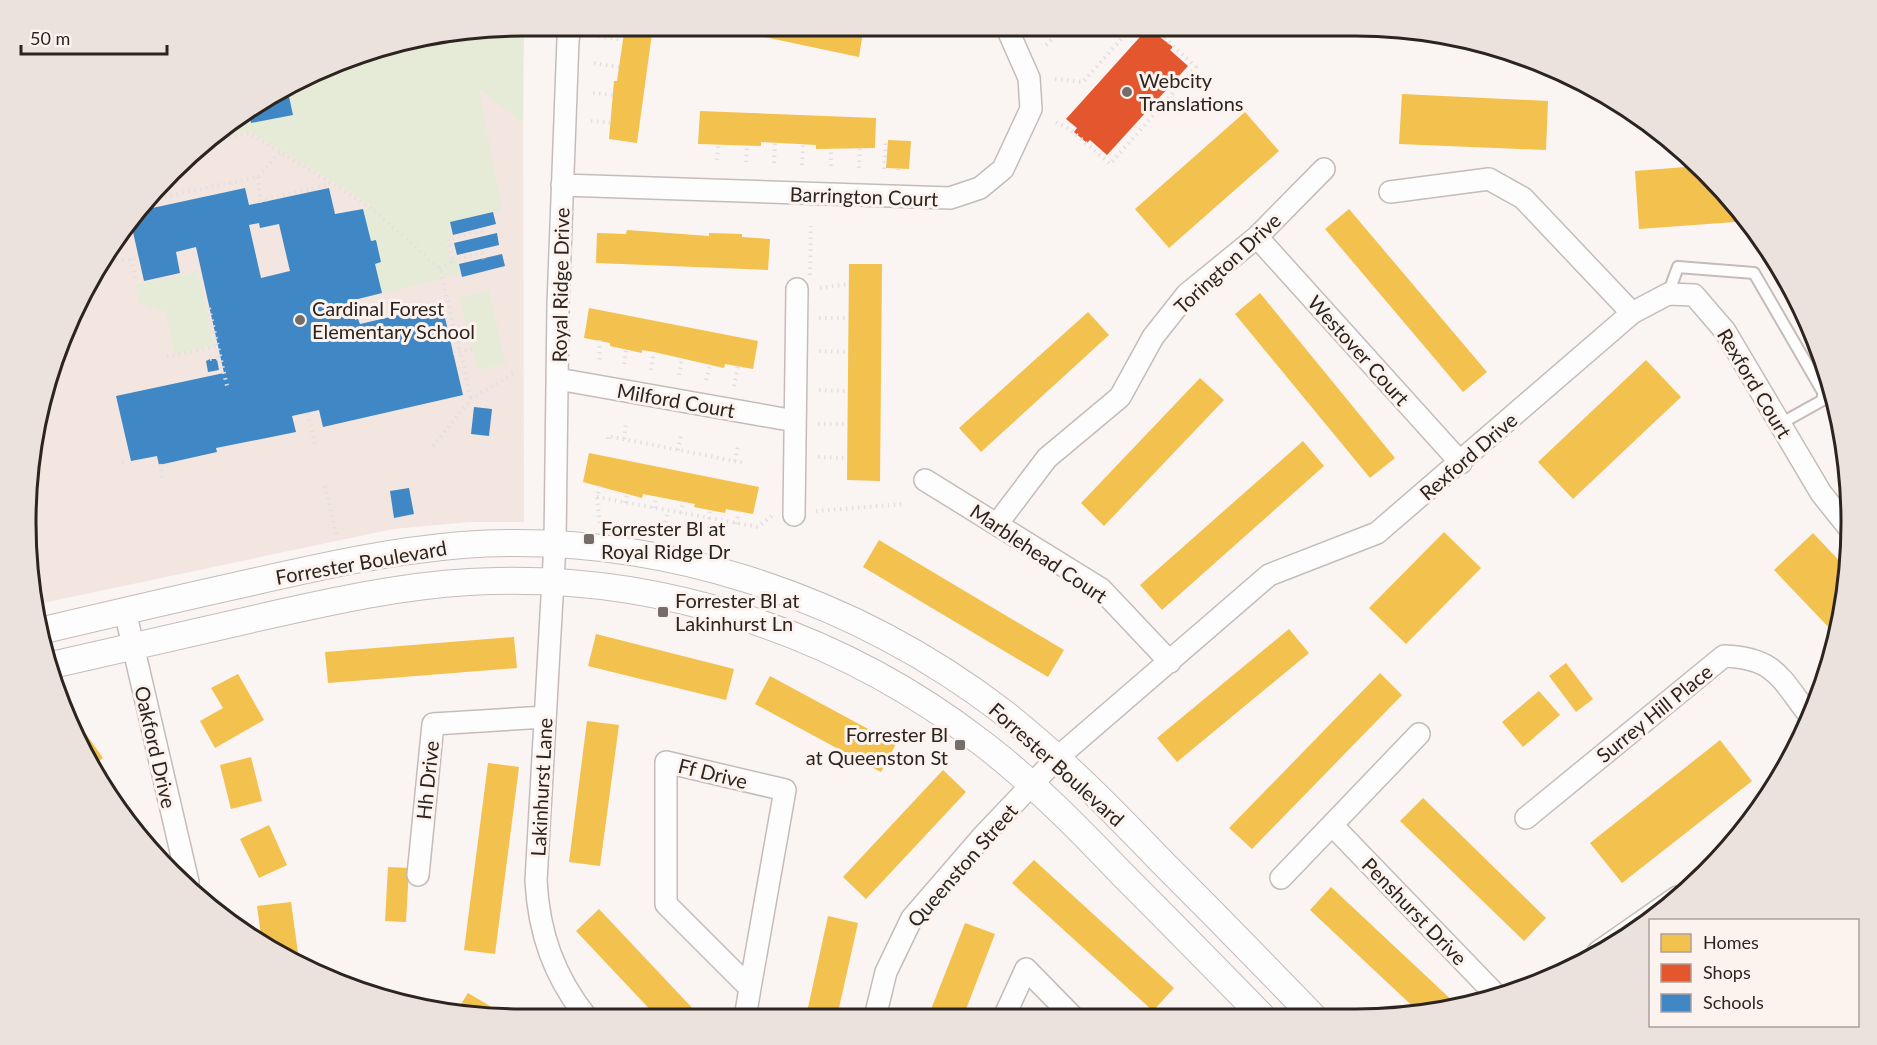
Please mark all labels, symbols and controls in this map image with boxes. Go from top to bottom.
scale bar [21,18,166,56]
text: 50 m [30,27,70,49]
place label: Webcity Translations [1139,68,1244,115]
marker: Webcity Translations [1120,85,1134,99]
street label: Barrington Court [789,181,939,211]
street label: Royal Ridge Drive [547,207,573,363]
street label: Torington Drive [1169,208,1285,318]
street label: Westover Court [1303,290,1415,410]
place label: Cardinal Forest Elementary School [312,296,475,343]
marker: Cardinal Forest Elementary School [293,313,307,327]
street label: Rexford Court [1713,324,1797,442]
street label: Milford Court [615,378,737,422]
street label: Rexford Drive [1414,407,1522,505]
street label: Marblehead Court [966,498,1112,608]
place label: Forrester Bl at Royal Ridge Dr [601,516,731,563]
marker: Forrester Bl at Royal Ridge Dr [582,532,596,546]
street label: Forrester Boulevard [274,535,448,589]
place label: Forrester Bl at Lakinhurst Ln [675,588,799,635]
marker: Forrester Bl at Lakinhurst Ln [656,605,670,619]
street label: Surrey Hill Place [1591,659,1717,767]
street label: Oakford Drive [130,684,182,810]
street label: Forrester Boulevard [985,697,1129,831]
street label: Lakinhurst Lane [525,717,557,857]
place label: Forrester Bl at Queenston St [806,722,948,769]
marker: Forrester Bl at Queenston St [953,738,967,752]
street label: Hh Drive [411,739,443,821]
street label: Ff Drive [676,753,750,793]
street label: Queenston Street [902,799,1022,931]
street label: Penshurst Drive [1358,852,1472,970]
legend [1649,919,1859,1027]
text: Homes [1703,931,1759,953]
text: Shops [1703,961,1751,983]
text: Schools [1703,991,1764,1013]

